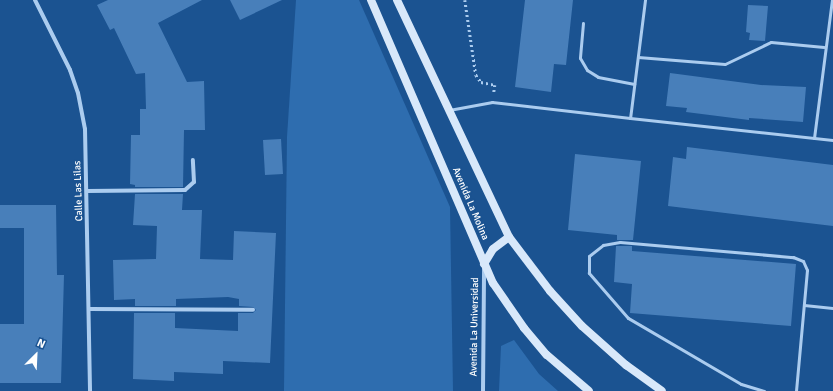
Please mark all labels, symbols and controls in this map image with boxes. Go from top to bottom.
street label: Calle Las Lilas [72,160,86,222]
street label: Avenida La Molina [449,166,491,242]
street label: Avenida La Universidad [468,277,482,377]
north arrow [16,335,56,375]
text: N [35,336,47,351]

